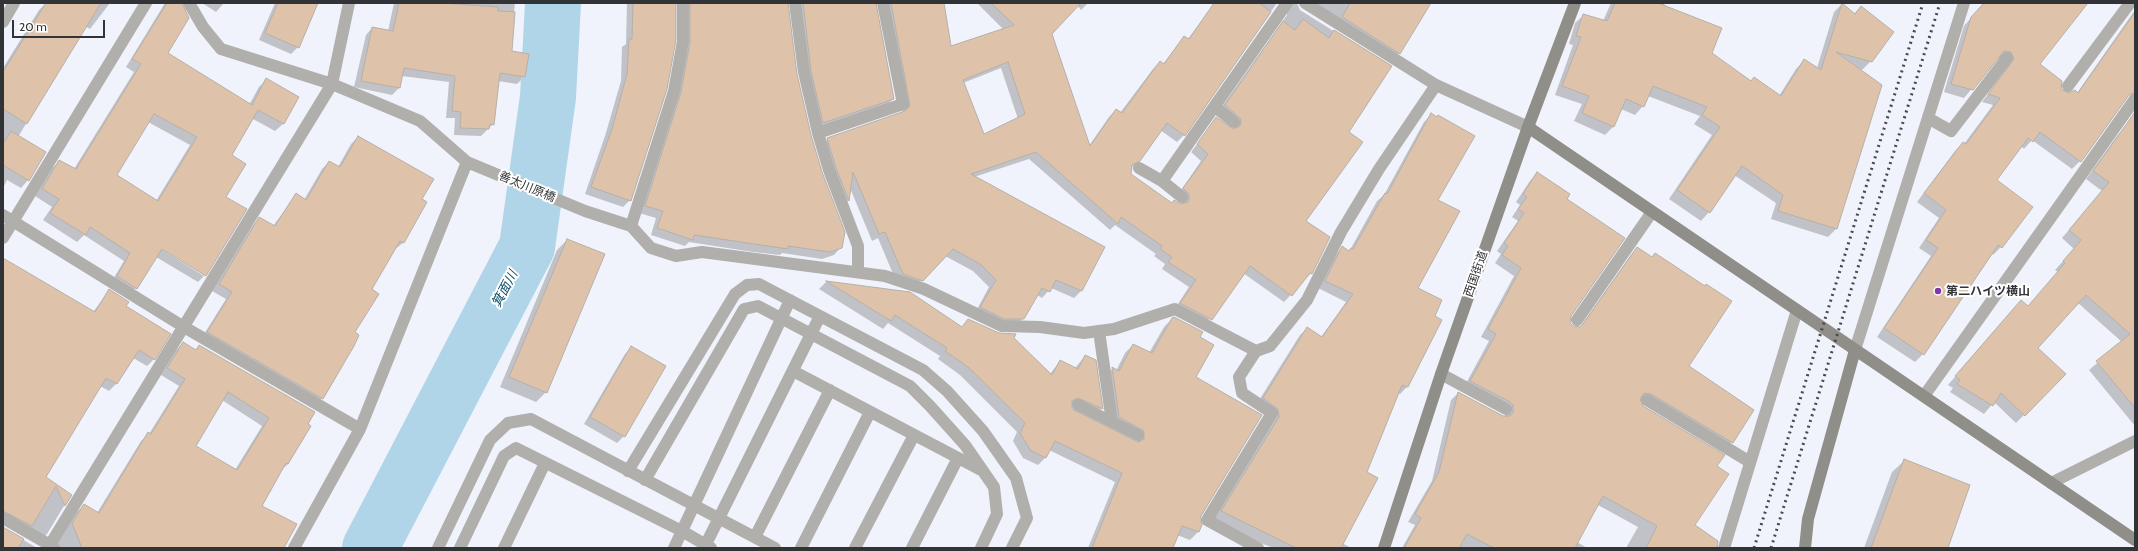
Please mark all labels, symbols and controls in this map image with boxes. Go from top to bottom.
scale bar [14,12,107,38]
text: 20 m [19,19,47,34]
street label: 善太川原橋 [497,169,557,205]
street label: 西国街道 [1461,249,1491,299]
water label: 箕面川 [489,268,521,310]
place label: 第二ハイツ横山 [1946,284,2030,298]
marker: 第二ハイツ横山 [1933,286,1943,296]

